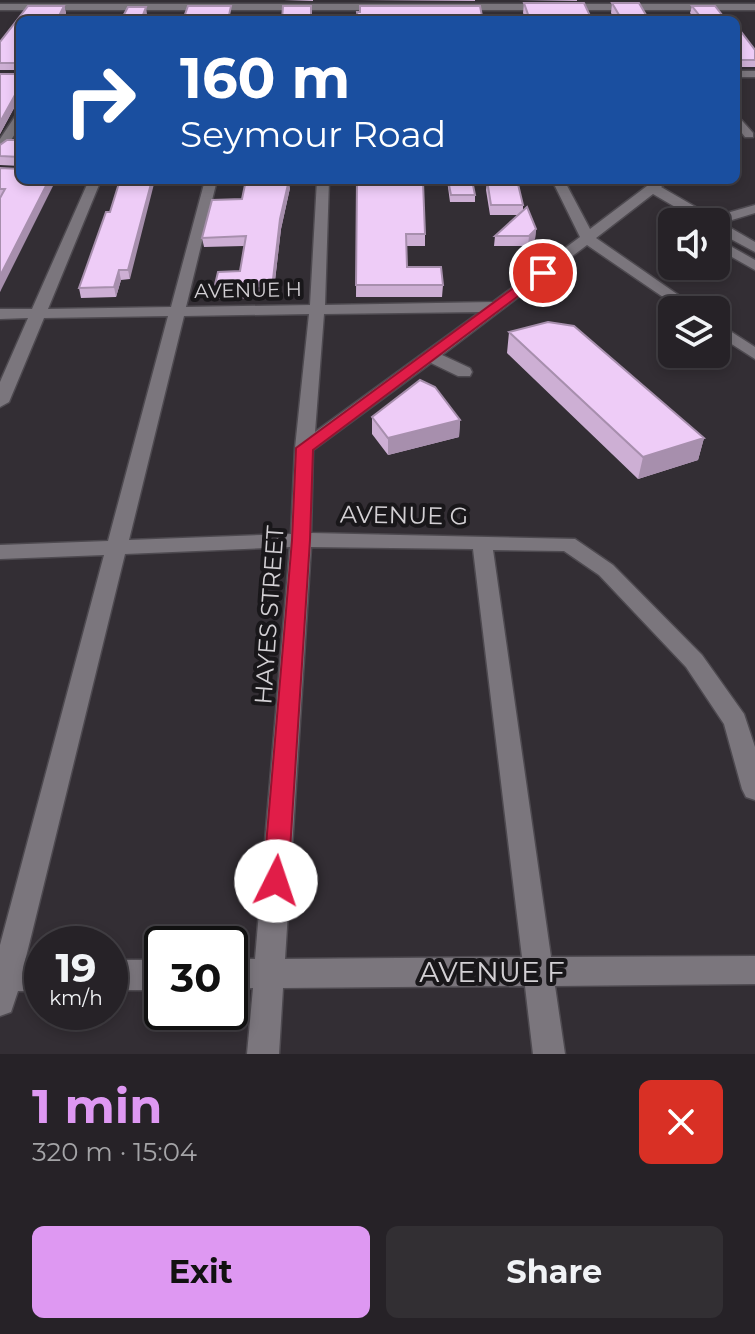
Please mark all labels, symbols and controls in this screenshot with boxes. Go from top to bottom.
text: 160 m [180,44,350,112]
icon: right [48,48,152,152]
text: Seymour Road [180,112,446,156]
map controls [658,208,730,368]
button: sound [658,208,730,280]
pin [509,239,577,307]
icon: arrive [521,251,565,295]
street label: AVENUE H [194,277,302,303]
button: layers [658,296,730,368]
street label: AVENUE G [340,499,468,531]
street label: HAYES STREET [248,524,290,705]
position arrow [234,839,318,923]
speed limit sign: 30 [144,926,248,1030]
text: 19 [55,943,97,992]
street label: AVENUE F [419,955,565,989]
text: km/h [49,986,103,1010]
text: 1 min [32,1077,162,1135]
button: close [639,1080,723,1164]
text: 320 m · 15:04 [32,1136,197,1168]
button: Exit [32,1226,370,1318]
button: Share [386,1226,723,1318]

